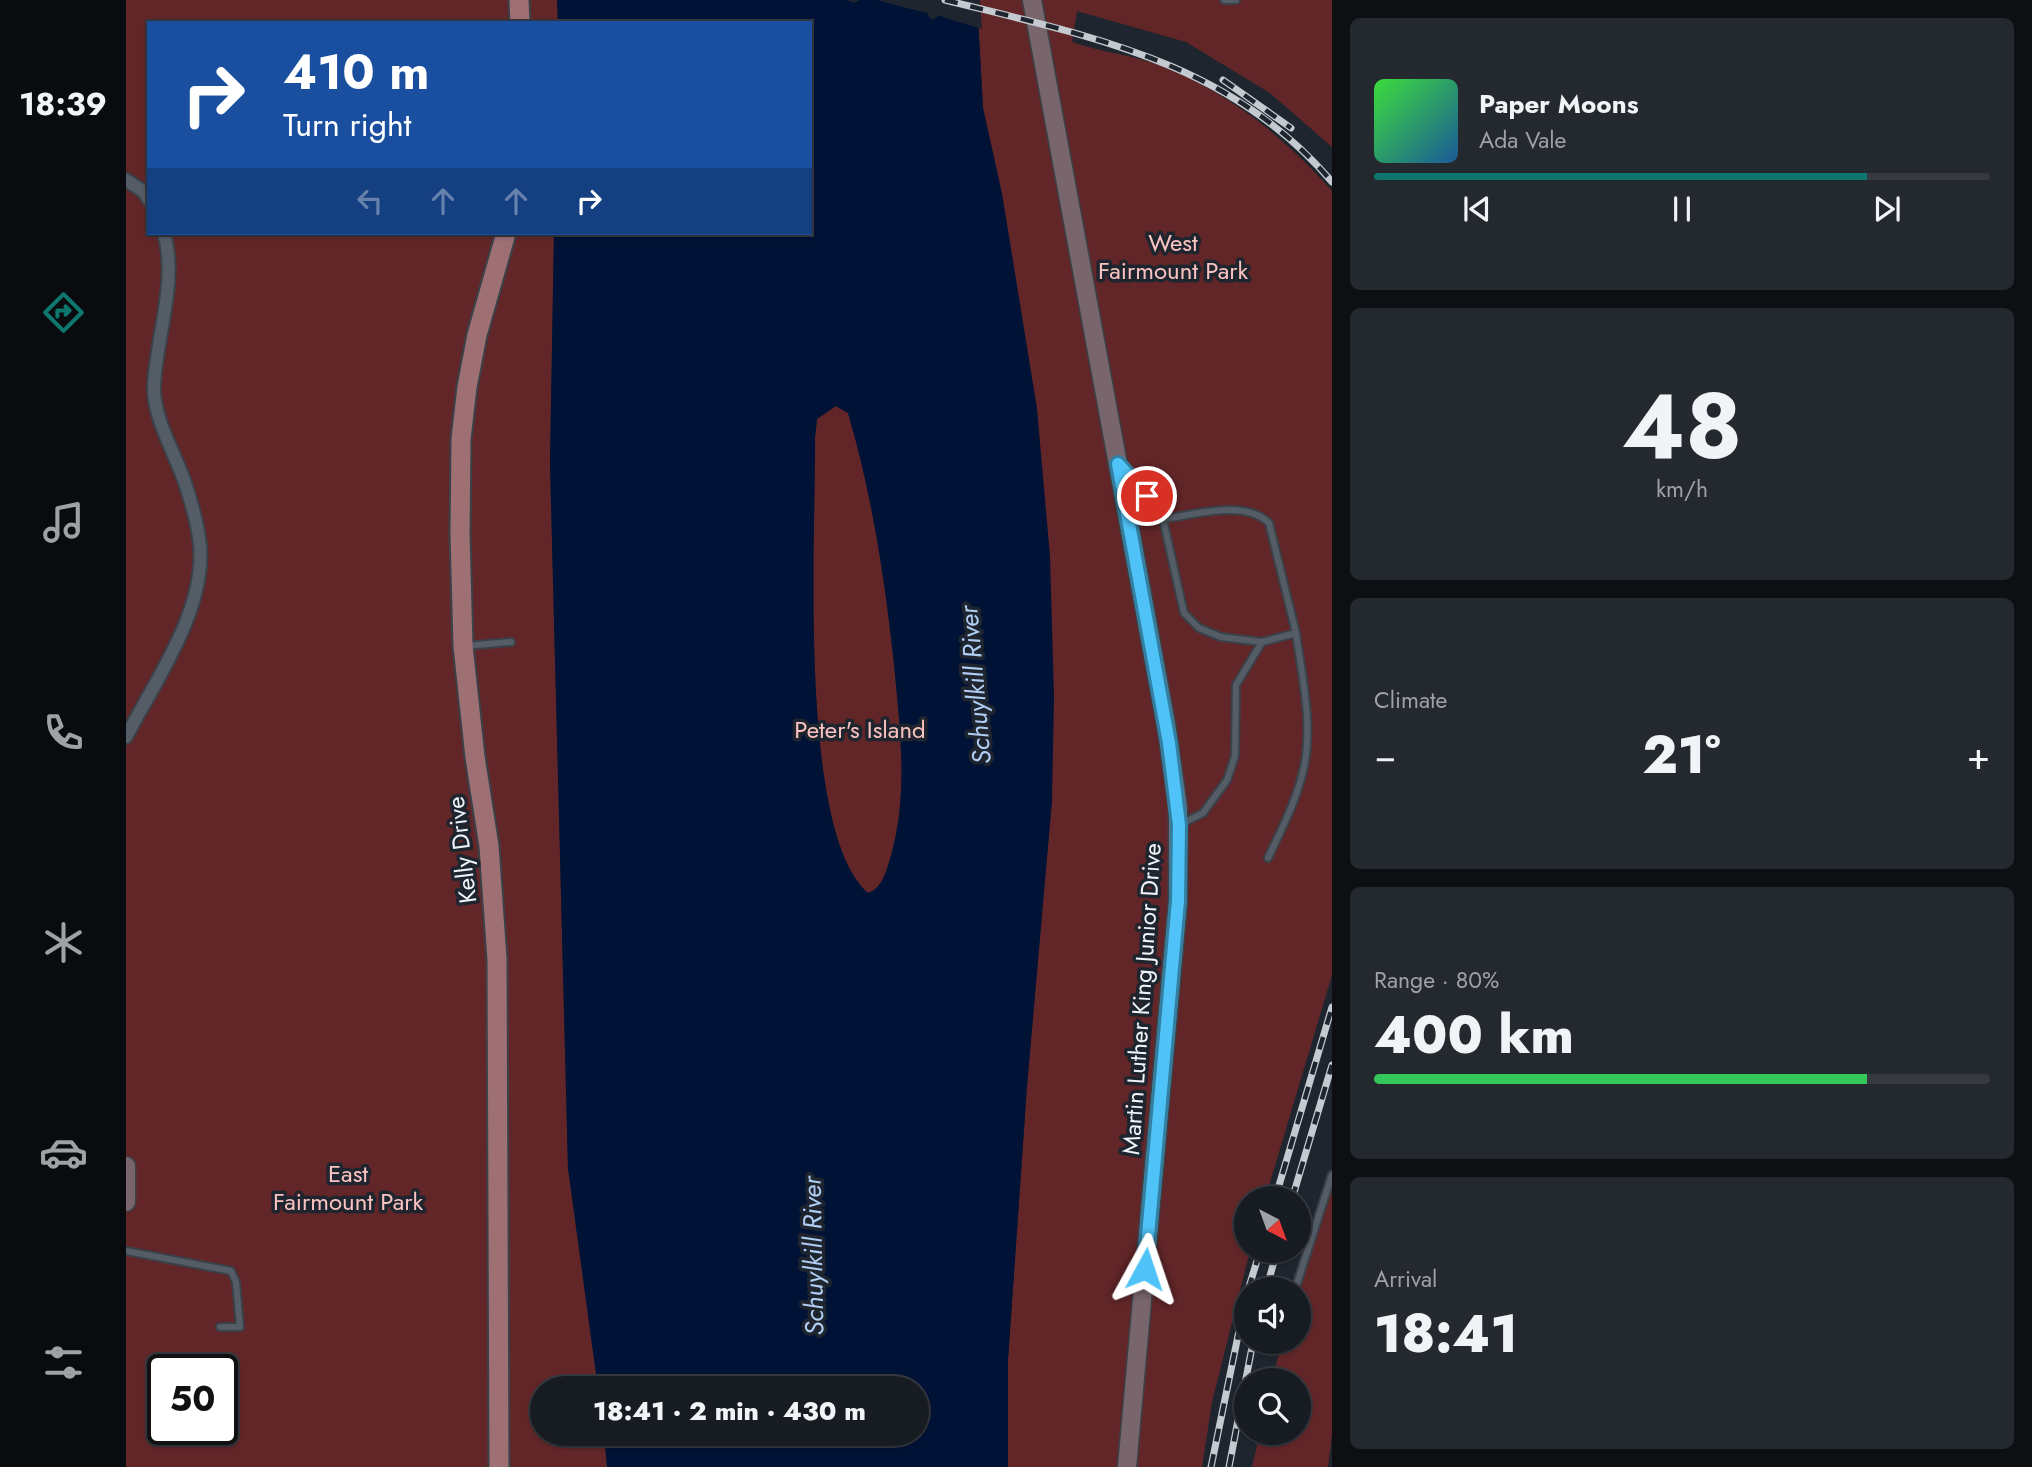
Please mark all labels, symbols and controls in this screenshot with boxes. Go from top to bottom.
text: 410 m [283,37,429,107]
icon: right [168,49,259,140]
text: 18:39 [19,81,107,127]
text: Paper Moons [1479,85,1639,123]
text: Turn right [283,102,412,148]
text: Ada Vale [1479,123,1566,157]
icon: left [351,182,389,220]
icon: ahead [424,182,462,220]
icon: ahead [497,182,535,220]
icon: right [570,182,608,220]
icon: previous [1458,190,1496,228]
icon: pause [1663,190,1701,228]
icon: next [1868,190,1906,228]
park label: West Fairmount Park [1098,225,1248,288]
icon: directions [39,288,88,337]
text: 48 [1622,361,1742,492]
pin [1117,466,1177,526]
text: km/h [1656,472,1708,506]
icon: arrive [1128,477,1166,515]
icon: music [39,498,88,547]
water label: Schuylkill River [949,603,1001,766]
text: Climate [1374,683,1447,717]
icon: phone [39,708,88,757]
park label: Peter's Island [794,712,926,747]
text: 21° [1642,717,1721,793]
text: − [1374,728,1396,783]
text: + [1967,728,1990,783]
street label: Kelly Drive [438,795,485,905]
street label: Martin Luther King Junior Drive [1113,842,1170,1156]
icon: climate [39,918,88,967]
text: Range · 80% [1374,963,1499,997]
text: 400 km [1374,997,1574,1073]
icon: car [39,1128,88,1177]
park label: East Fairmount Park [273,1156,423,1219]
water label: Schuylkill River [793,1175,833,1336]
north arrow [1234,1186,1311,1264]
map controls [1234,1186,1311,1445]
position arrow [1108,1232,1182,1306]
text: Arrival [1374,1262,1437,1296]
button: sound [1234,1277,1311,1354]
text: 18:41 [1374,1296,1518,1372]
icon: filters [39,1338,88,1387]
speed limit sign: 50 [147,1354,238,1445]
button: search [1234,1368,1311,1445]
text: 18:41 · 2 min · 430 m [593,1392,866,1430]

